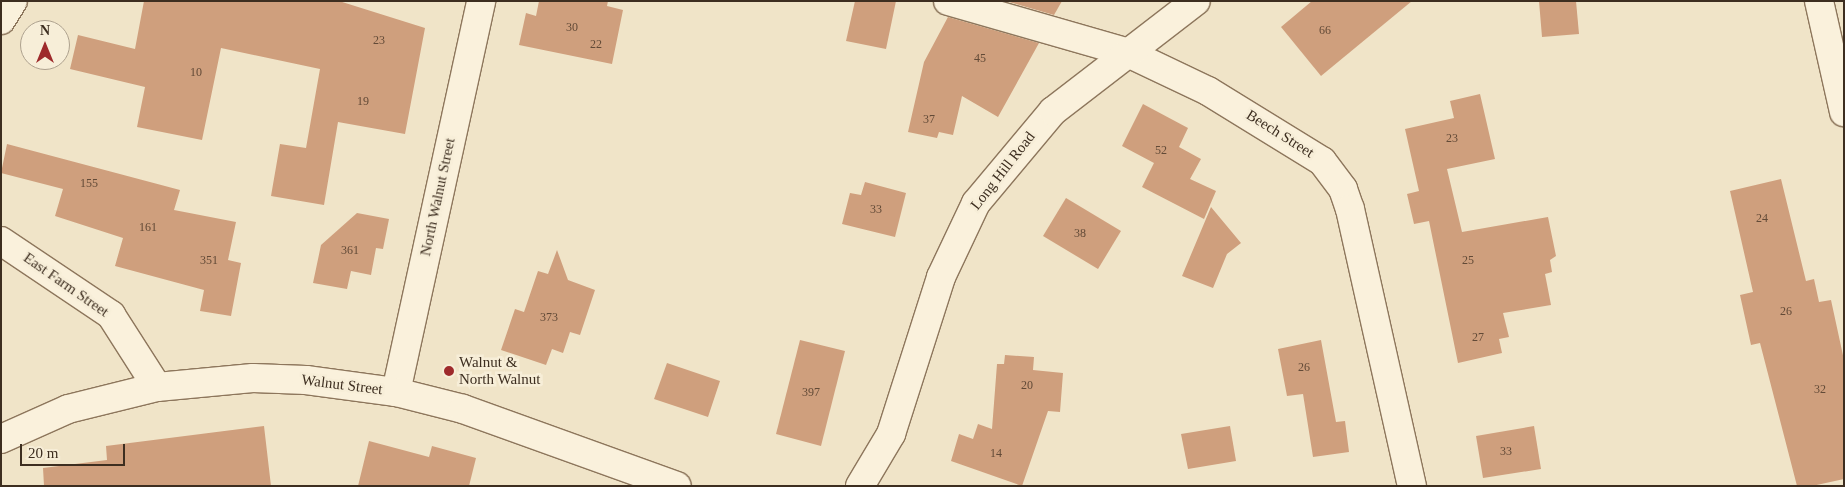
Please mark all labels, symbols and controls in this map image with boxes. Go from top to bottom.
north arrow [20,20,70,70]
house number: 30 [566,21,578,35]
text: N [40,23,50,38]
house number: 66 [1319,24,1331,38]
house number: 23 [373,34,385,48]
house number: 22 [590,38,602,52]
house number: 45 [974,52,986,66]
house number: 10 [190,66,202,80]
house number: 19 [357,95,369,109]
street label: Beech Street [1243,106,1317,162]
house number: 37 [923,113,935,127]
street label: Long Hill Road [967,128,1039,214]
house number: 23 [1446,132,1458,146]
street label: North Walnut Street [417,136,459,258]
house number: 52 [1155,144,1167,158]
house number: 155 [80,177,98,191]
house number: 33 [870,203,882,217]
house number: 24 [1756,212,1768,226]
house number: 161 [139,221,157,235]
house number: 38 [1074,227,1086,241]
house number: 361 [341,244,359,258]
street label: East Farm Street [20,249,112,321]
house number: 351 [200,254,218,268]
house number: 25 [1462,254,1474,268]
house number: 26 [1780,305,1792,319]
house number: 373 [540,311,558,325]
house number: 27 [1472,331,1484,345]
place label: Walnut & North Walnut [459,353,541,388]
house number: 26 [1298,361,1310,375]
marker: Walnut & North Walnut [443,365,455,377]
street label: Walnut Street [300,371,384,399]
house number: 20 [1021,379,1033,393]
house number: 32 [1814,383,1826,397]
house number: 397 [802,386,820,400]
scale bar [22,434,128,466]
text: 20 m [28,445,58,461]
house number: 33 [1500,445,1512,459]
house number: 14 [990,447,1002,461]

